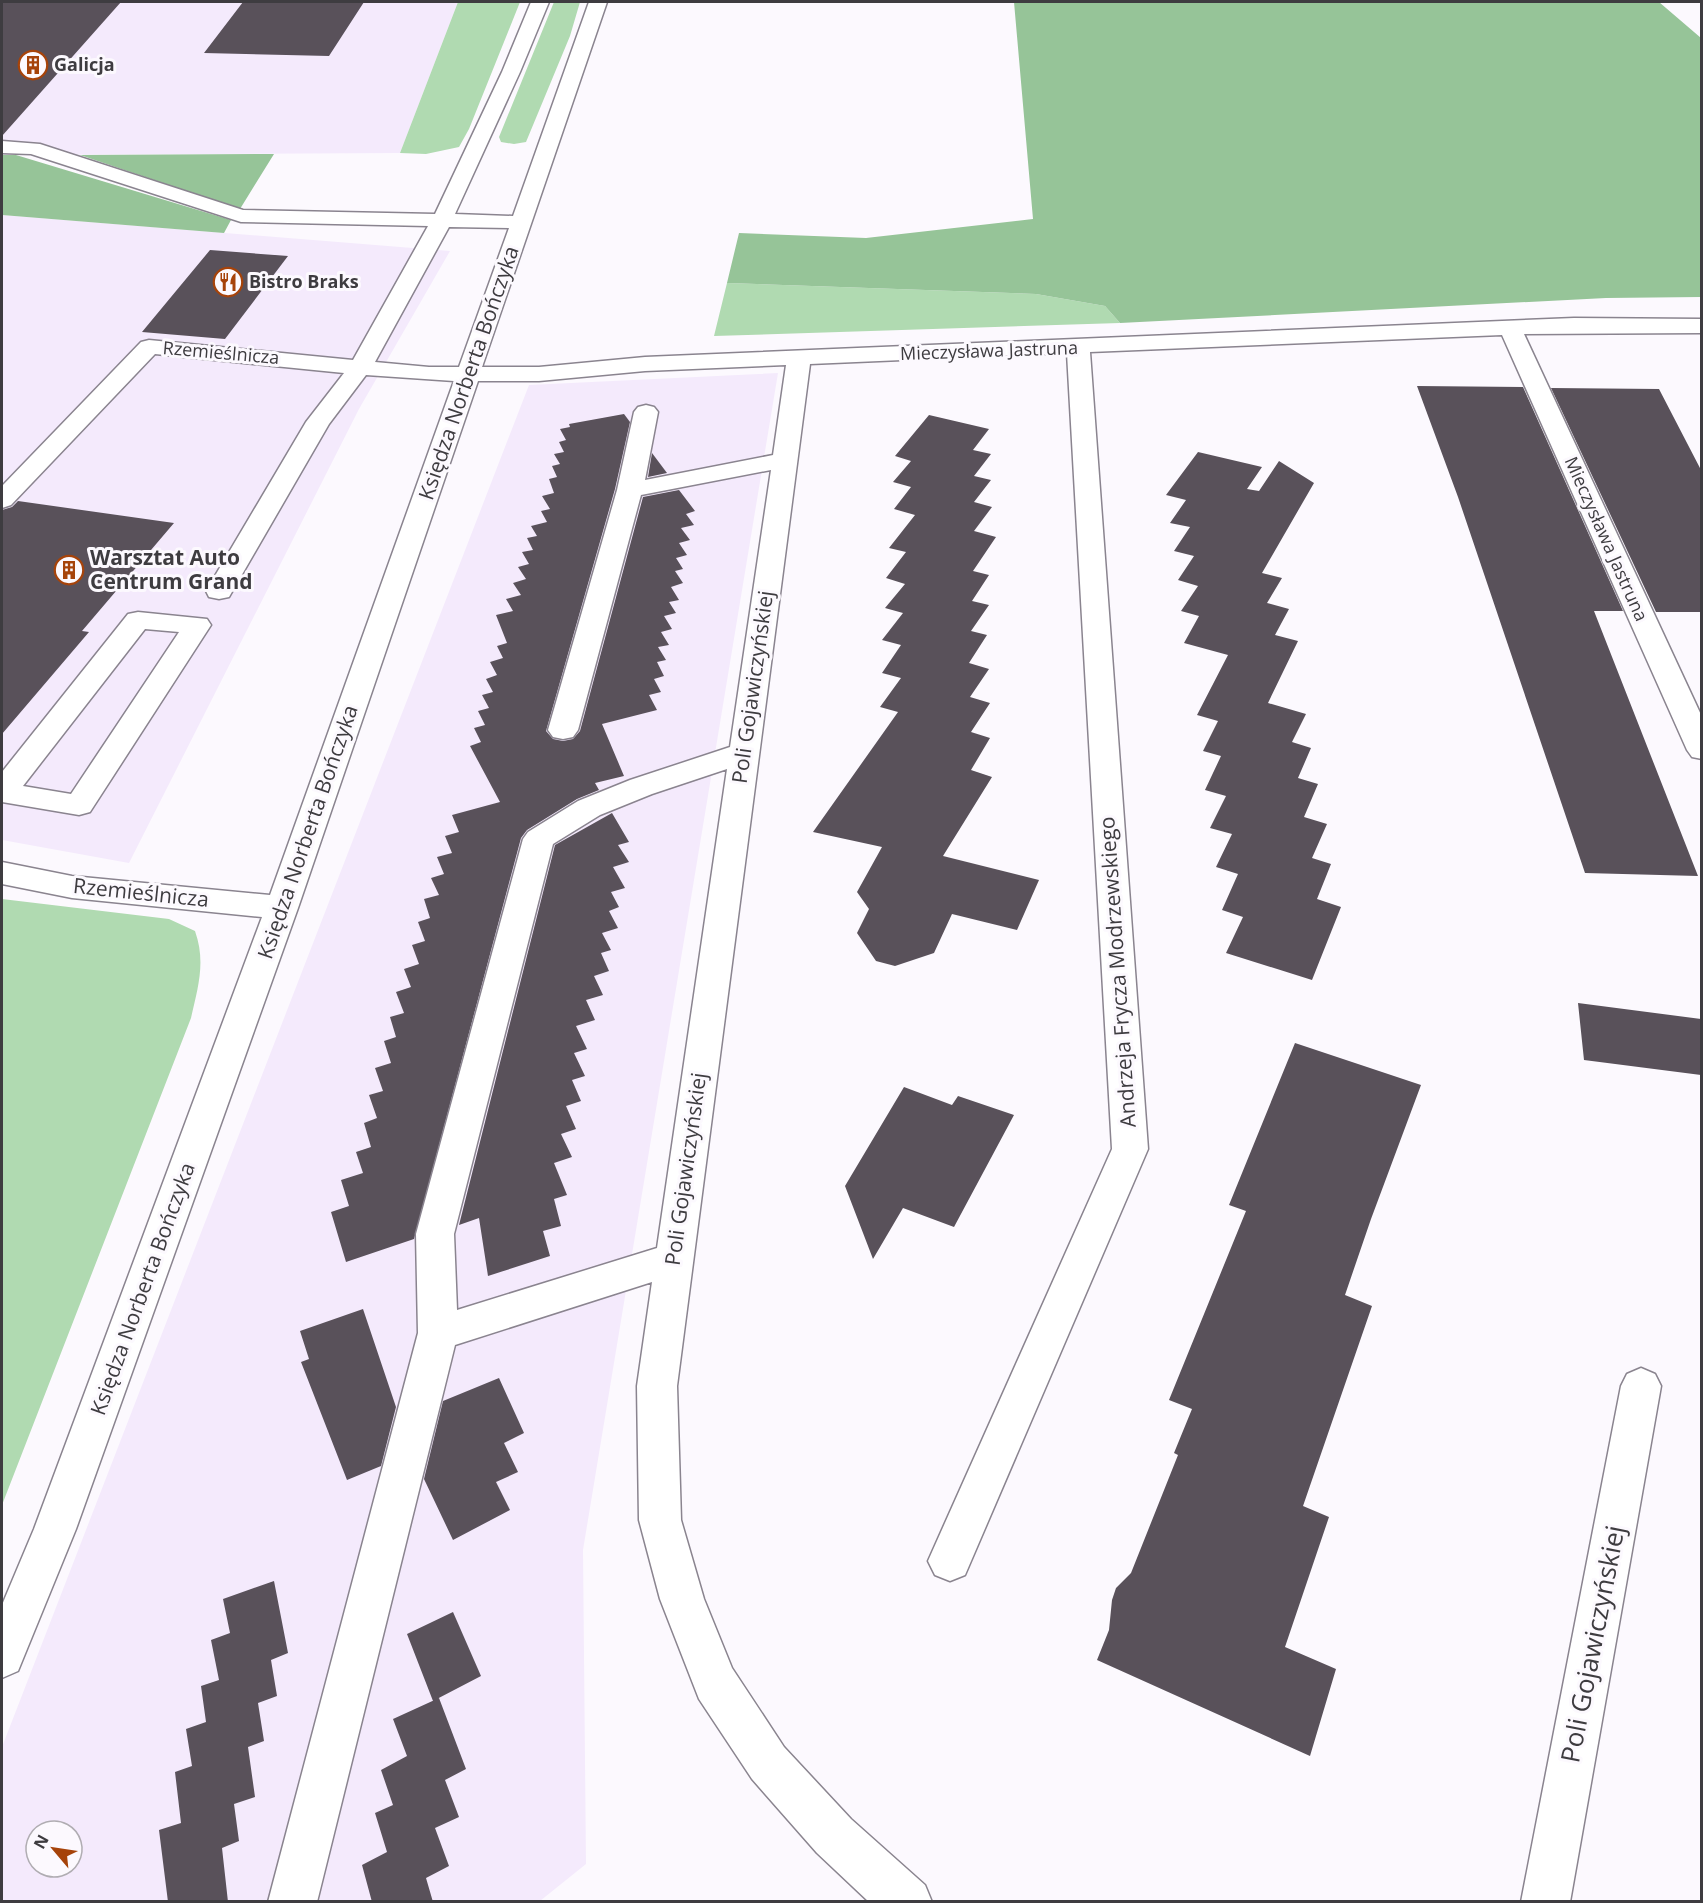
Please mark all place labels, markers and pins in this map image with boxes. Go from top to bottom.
building icon: Galicja [17,49,49,81]
place label: Galicja [54,52,115,76]
restaurant icon: Bistro Braks [212,266,244,298]
place label: Bistro Braks [249,269,359,293]
place label: Warsztat Auto Centrum Grand [90,543,253,595]
building icon: Warsztat Auto Centrum Grand [53,554,85,586]

